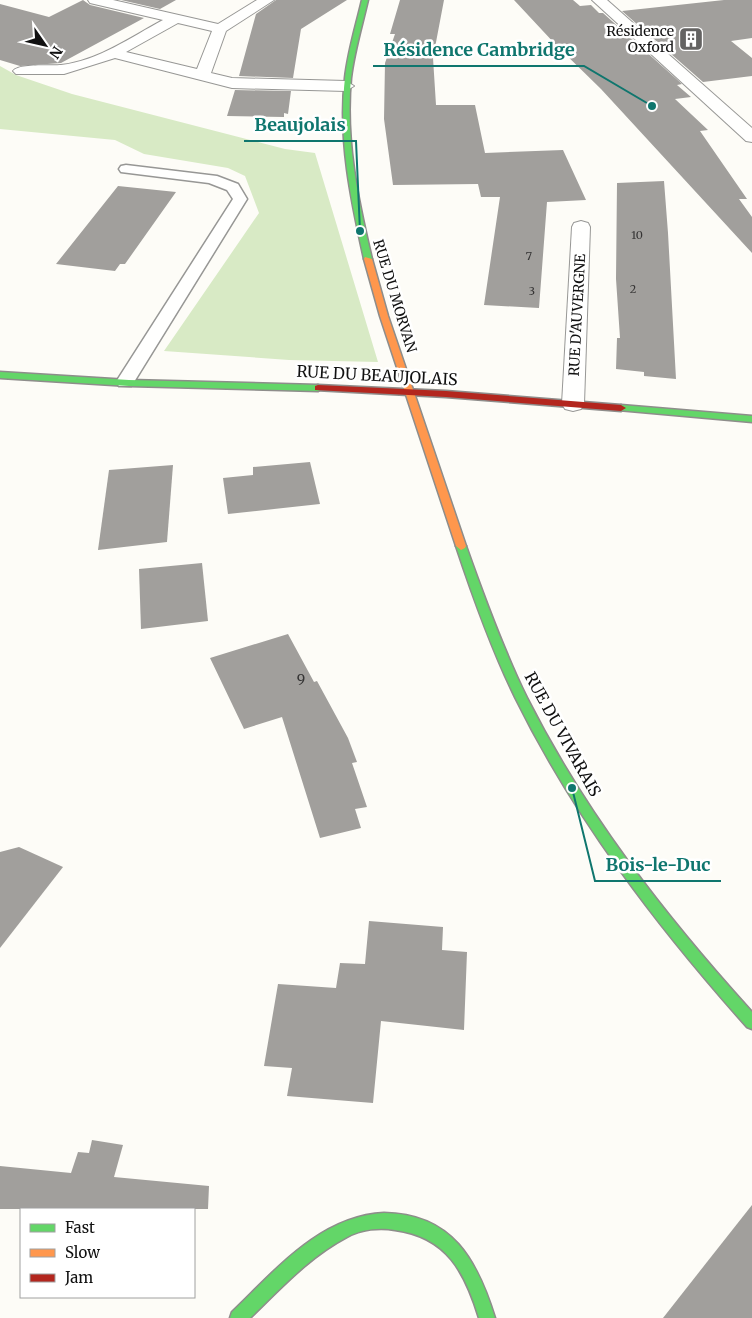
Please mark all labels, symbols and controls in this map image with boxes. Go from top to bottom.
north arrow [20,20,70,70]
place label: Résidence Oxford [606,22,675,56]
building icon: Résidence Oxford [678,26,704,52]
callout: Résidence Cambridge [373,33,584,66]
text: Résidence Cambridge [383,38,575,61]
text: N [45,43,66,62]
callout: Beaujolais [244,108,356,141]
text: Beaujolais [254,113,346,136]
house number: 10 [631,228,643,242]
street label: RUE DU MORVAN [369,237,421,355]
house number: 7 [526,249,532,263]
street label: RUE D'AUVERGNE [565,253,589,377]
house number: 2 [630,282,636,296]
house number: 3 [529,284,535,298]
street label: RUE DU BEAUJOLAIS [296,361,458,389]
street label: RUE DU VIVARAIS [520,668,606,800]
house number: 9 [297,670,305,688]
callout: Bois-le-Duc [595,848,721,881]
text: Bois-le-Duc [605,853,711,876]
legend [20,1208,195,1298]
text: Fast [65,1218,95,1237]
text: Slow [65,1243,100,1262]
text: Jam [64,1268,93,1287]

